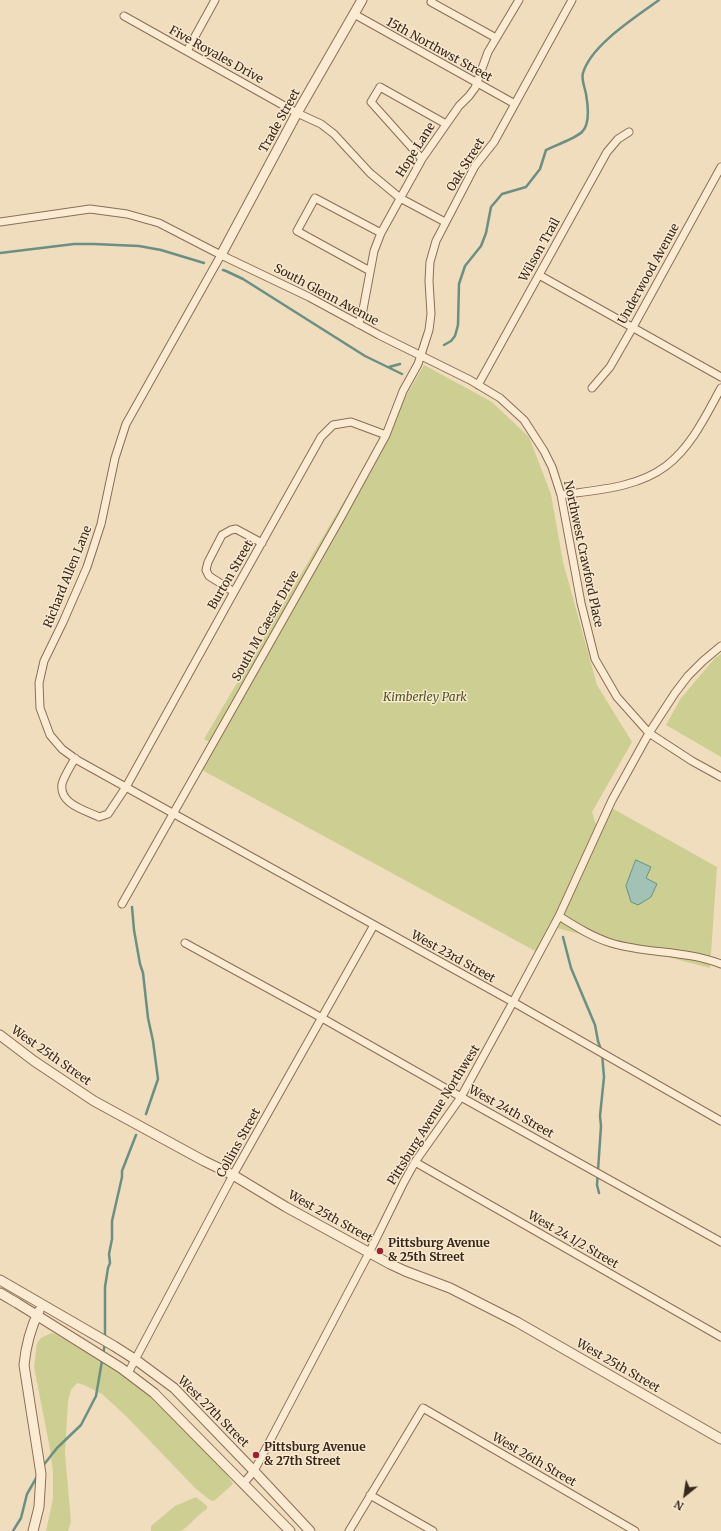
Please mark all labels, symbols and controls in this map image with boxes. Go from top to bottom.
street label: 15th Northwst Street [384,15,494,85]
street label: Five Royales Drive [167,23,265,87]
street label: Trade Street [257,87,303,155]
street label: Hope Lane [394,120,438,180]
street label: Oak Street [444,136,488,194]
street label: Wilson Trail [517,216,563,284]
street label: Underwood Avenue [615,221,683,327]
street label: South Glenn Avenue [271,261,381,329]
street label: Northwest Crawford Place [560,479,606,629]
street label: Richard Allen Lane [41,524,95,630]
street label: Burton Street [205,538,257,612]
street label: South M Caesar Drive [230,568,302,684]
park label: Kimberley Park [383,691,467,705]
street label: West 23rd Street [408,928,498,986]
street label: West 25th Street [8,1023,94,1089]
street label: Pittsburg Avenue Northwest [385,1042,483,1188]
street label: West 24th Street [466,1083,556,1141]
street label: Collins Street [214,1106,264,1180]
street label: West 25th Street [285,1188,375,1246]
street label: West 24 1/2 Street [525,1208,621,1272]
place label: Pittsburg Avenue & 25th Street [388,1237,490,1265]
marker: Pittsburg Avenue & 25th Street [375,1246,385,1256]
street label: West 25th Street [574,1336,662,1396]
street label: West 27th Street [175,1374,251,1450]
street label: West 26th Street [489,1430,579,1490]
place label: Pittsburg Avenue & 27th Street [264,1441,366,1469]
marker: Pittsburg Avenue & 27th Street [251,1450,261,1460]
north arrow [665,1475,705,1515]
text: N [672,1497,686,1514]

